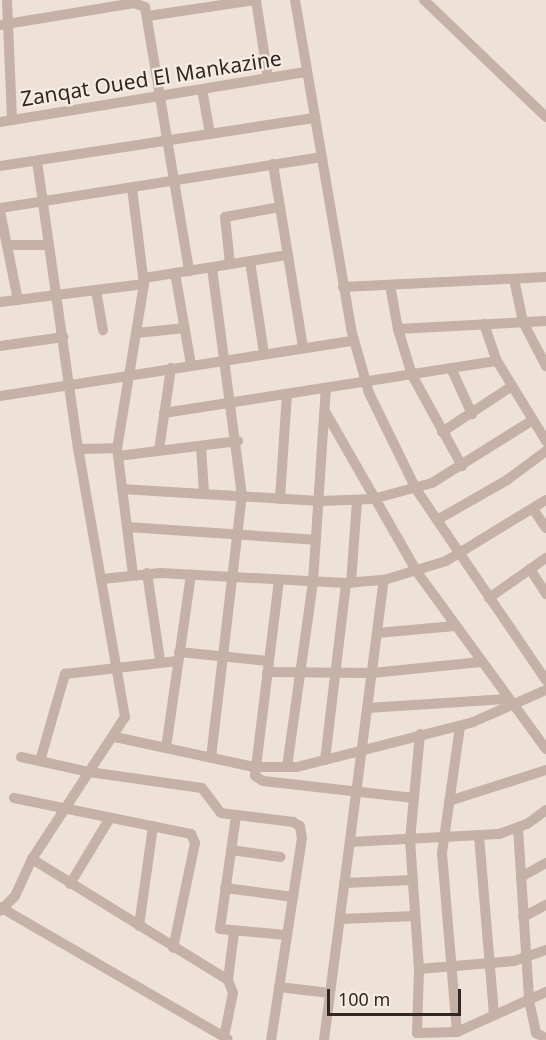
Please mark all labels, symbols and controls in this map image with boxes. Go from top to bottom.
street label: Zanqat Oued El Mankazine [19,45,283,111]
scale bar [330,977,464,1015]
text: 100 m [338,987,390,1011]

